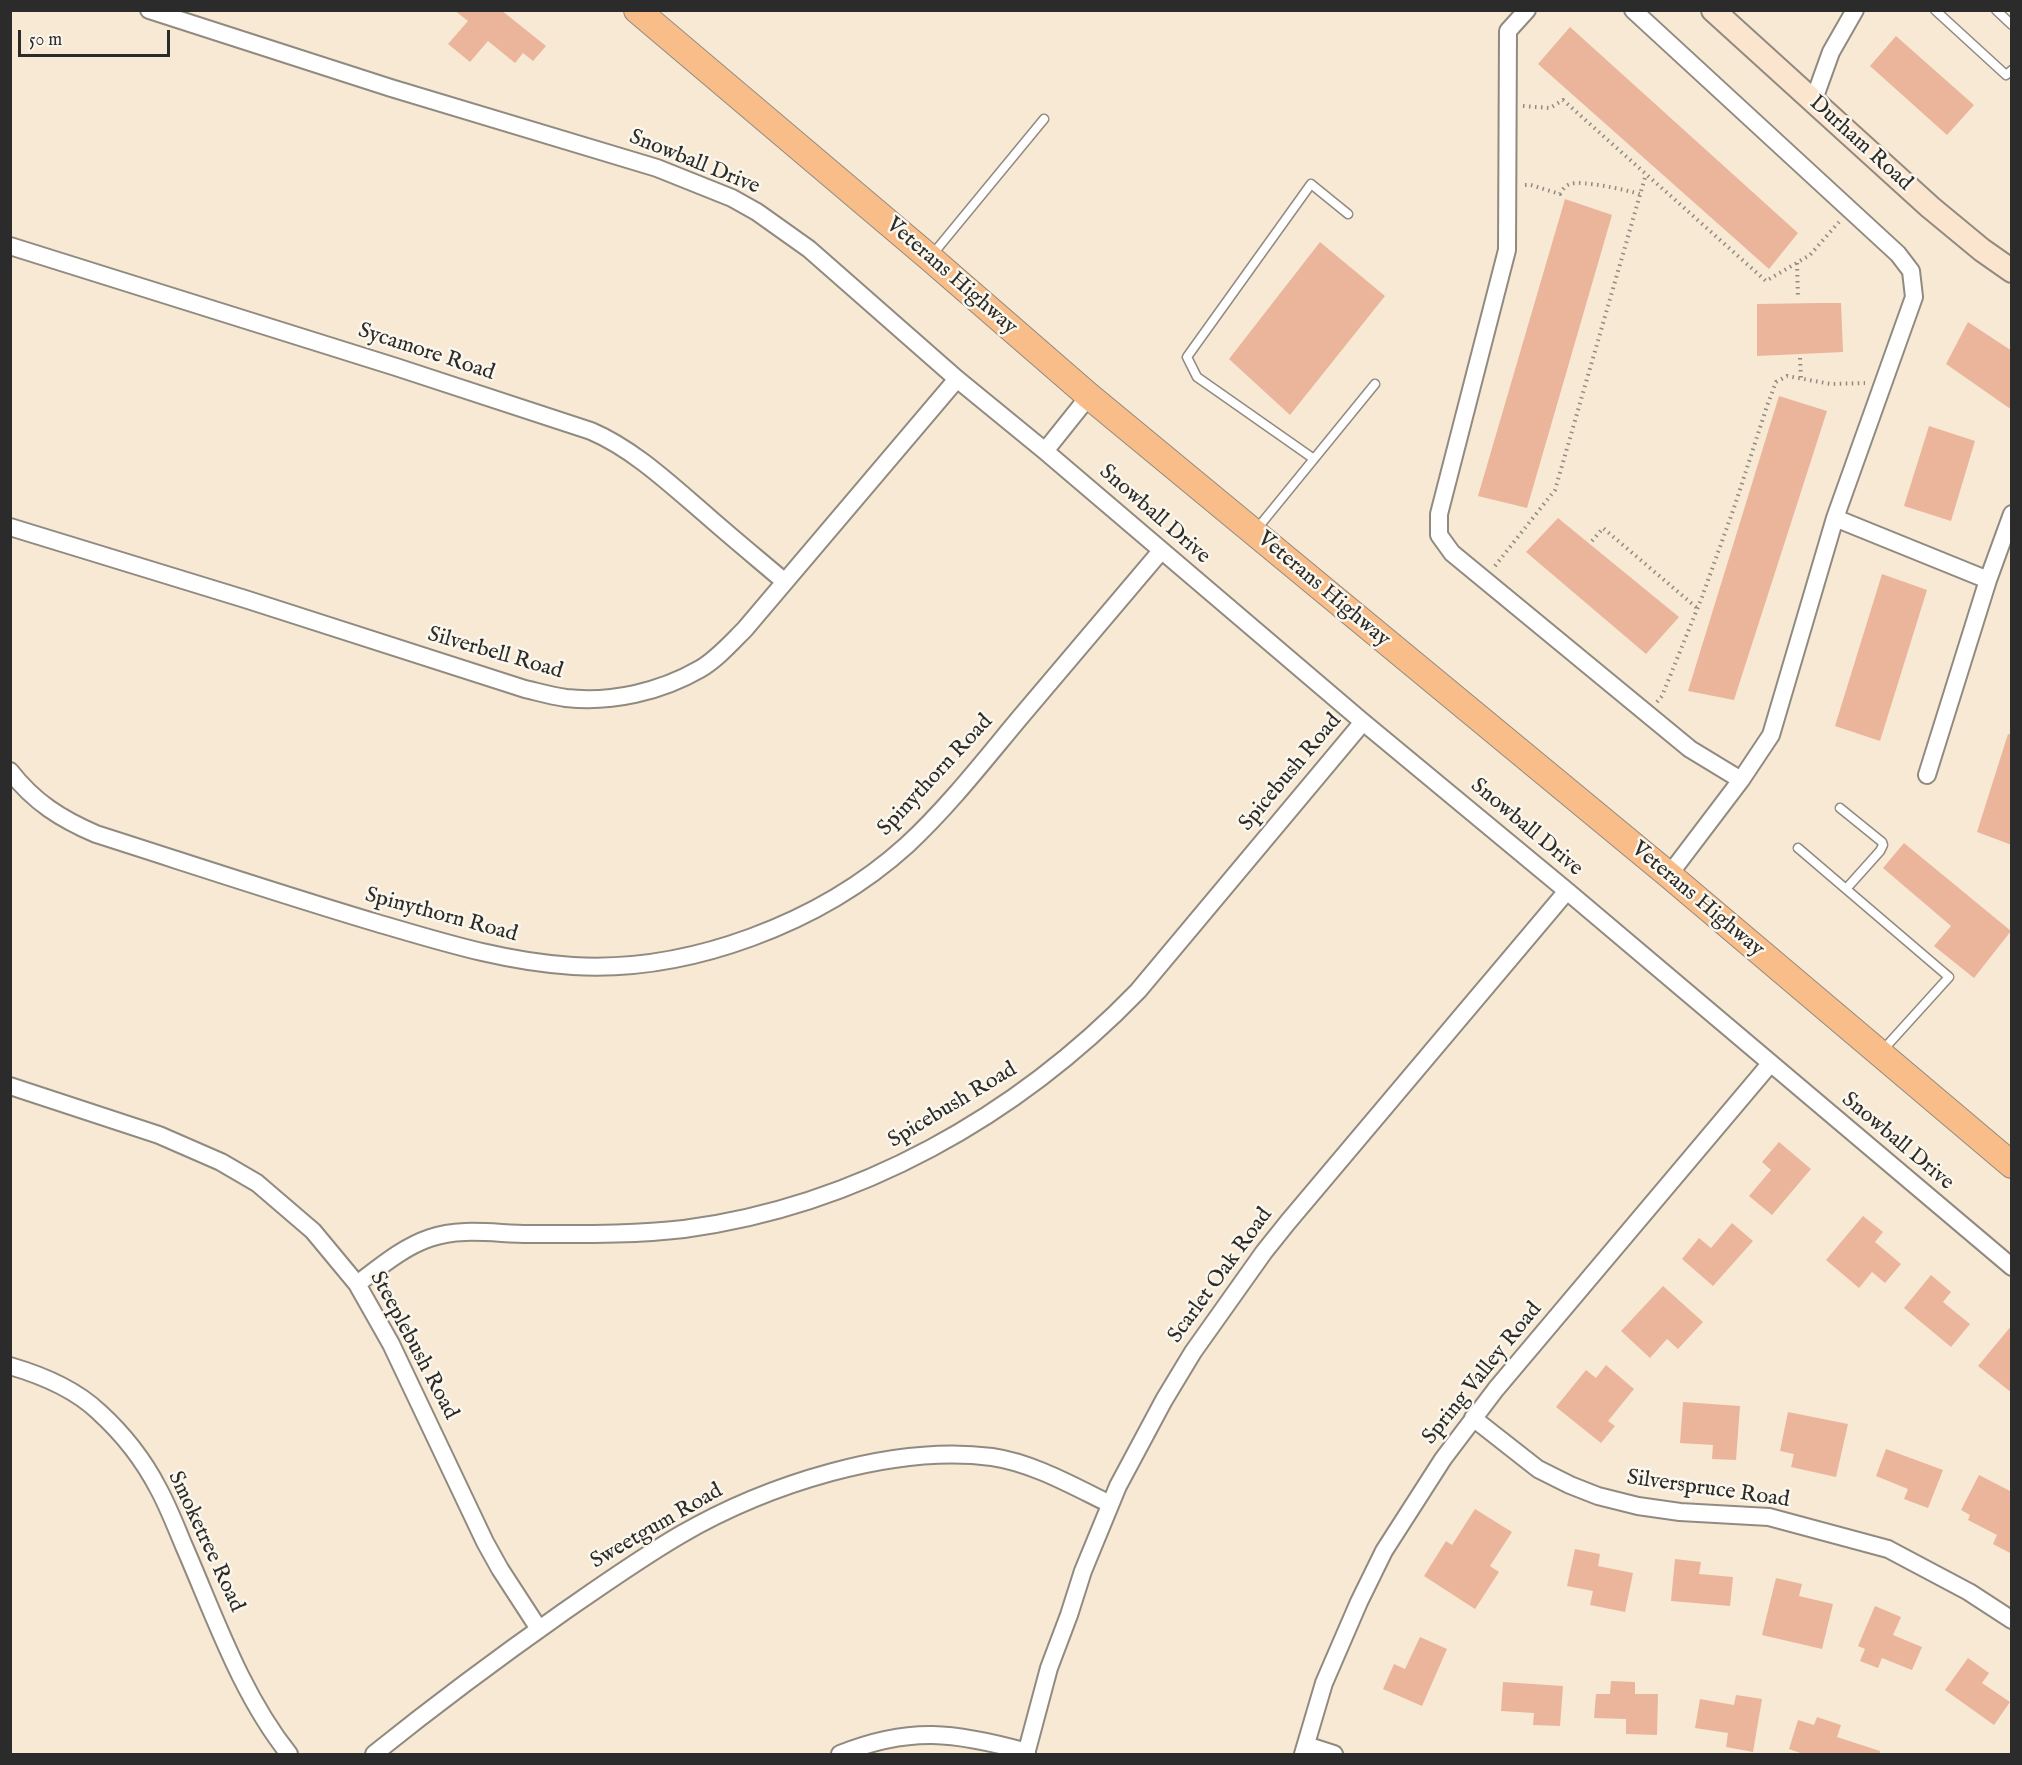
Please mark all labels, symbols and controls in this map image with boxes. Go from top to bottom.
scale bar [21,18,172,56]
text: 50 m [29,29,62,52]
street label: Durham Road [1803,91,1917,197]
street label: Snowball Drive [625,125,763,201]
street label: Veterans Highway [880,213,1022,341]
street label: Sycamore Road [354,319,498,387]
street label: Snowball Drive [1093,460,1215,570]
street label: Veterans Highway [1251,527,1395,653]
street label: Silverbell Road [424,622,566,686]
street label: Spicebush Road [1234,709,1348,837]
street label: Spinythorn Road [873,710,999,842]
street label: Snowball Drive [1464,773,1588,883]
street label: Veterans Highway [1625,837,1769,963]
street label: Spinythorn Road [362,883,520,949]
street label: Spicebush Road [884,1057,1022,1155]
street label: Snowball Drive [1835,1087,1959,1197]
street label: Scarlet Oak Road [1163,1203,1279,1349]
street label: Steeplebush Road [363,1267,463,1425]
street label: Spring Valley Road [1418,1298,1548,1450]
street label: Silverspruce Road [1625,1466,1791,1514]
street label: Smoketree Road [161,1468,249,1616]
street label: Sweetgum Road [586,1479,728,1575]

